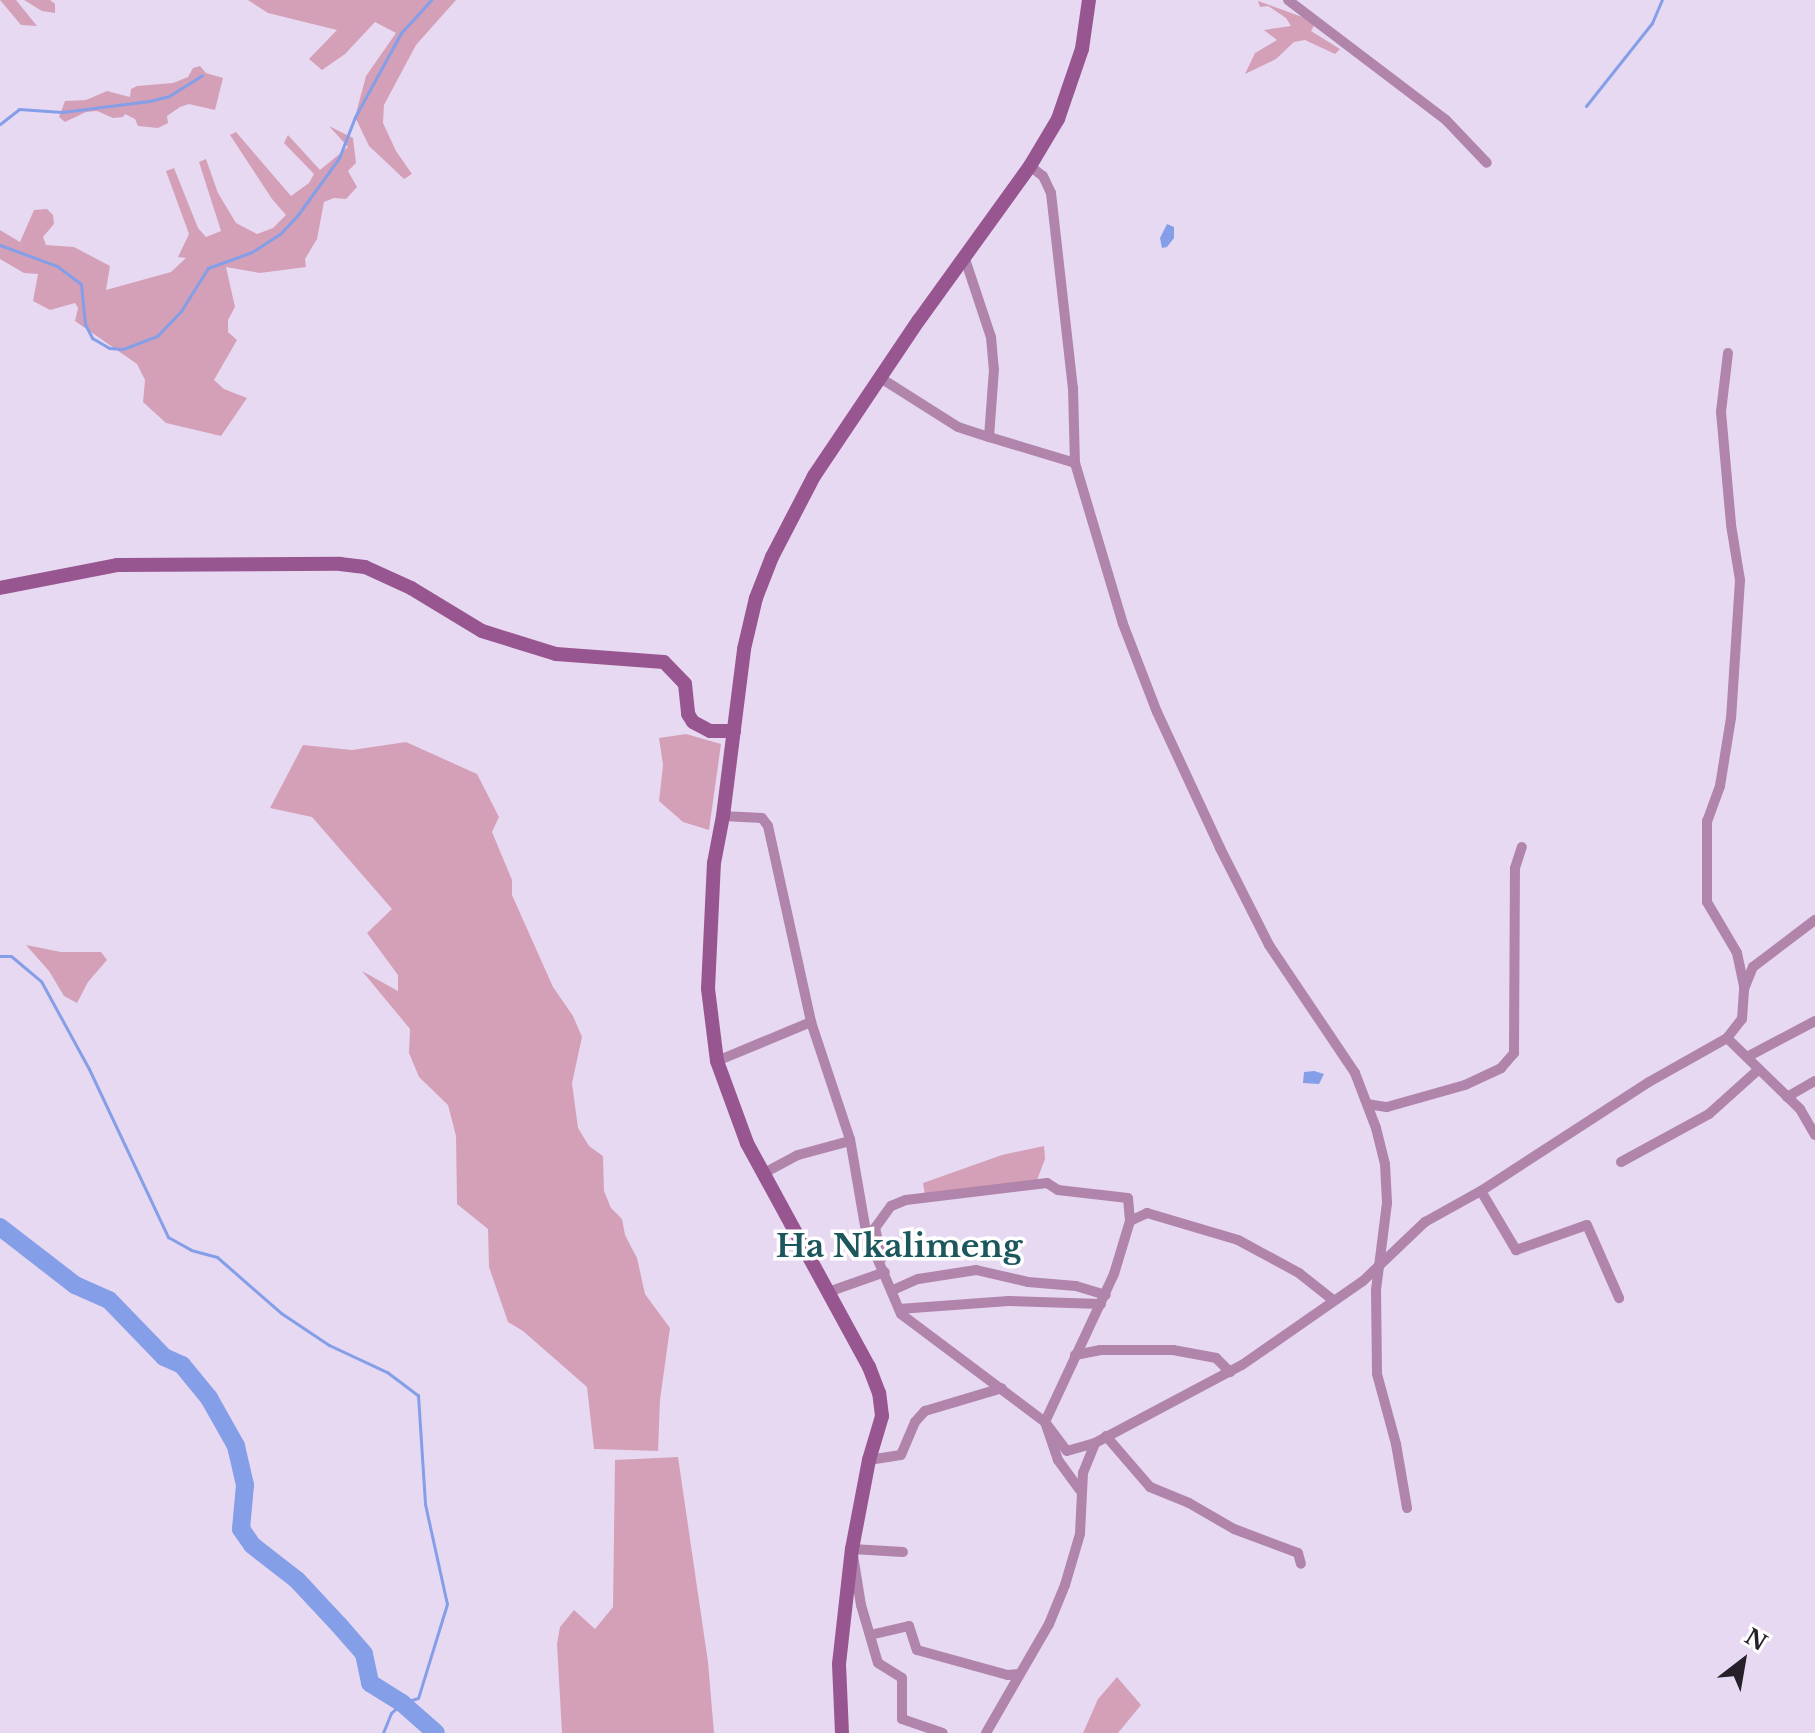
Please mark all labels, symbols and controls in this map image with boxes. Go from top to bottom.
district label: Ha Nkalimeng [776,1227,1022,1265]
north arrow [1703,1621,1783,1701]
text: N [1740,1623,1771,1657]

